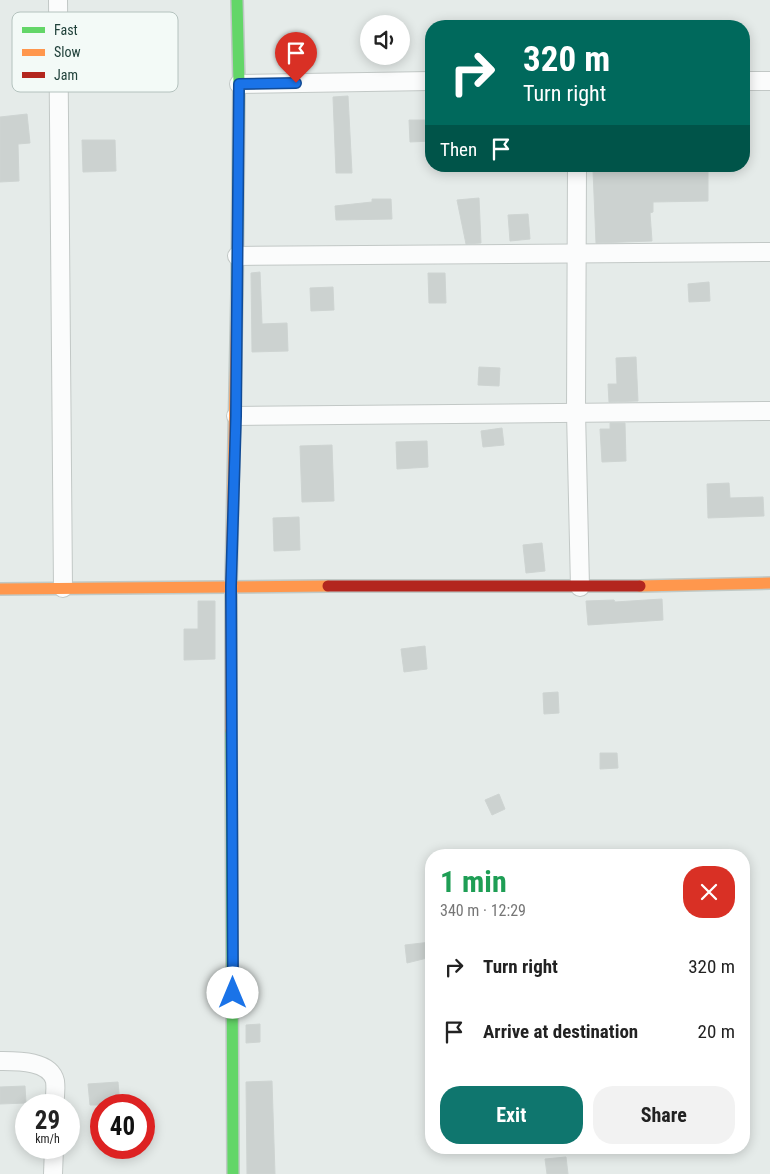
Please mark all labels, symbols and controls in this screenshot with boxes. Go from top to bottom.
legend [12,12,178,92]
map controls [360,15,410,65]
button: sound [360,15,410,65]
text: Fast [54,22,78,38]
pin [275,32,317,83]
icon: arrive [282,39,310,67]
text: 320 m [523,39,610,80]
icon: right [440,40,505,105]
text: Slow [54,44,81,60]
text: Jam [54,67,78,83]
text: Turn right [523,81,606,106]
icon: arrive [487,135,515,163]
text: Then [440,138,477,161]
text: 1 min [440,864,507,899]
button: close [683,866,735,918]
text: 340 m · 12:29 [440,901,526,920]
icon: right [440,953,468,981]
text: Turn right [483,955,558,978]
text: 320 m [688,955,735,978]
position arrow [206,966,258,1018]
icon: arrive [440,1018,468,1046]
text: Arrive at destination [483,1020,638,1043]
text: 20 m [698,1020,735,1043]
button: Exit [440,1086,583,1144]
button: Share [593,1086,735,1144]
speed limit sign: 40 [90,1094,155,1159]
text: 29 [35,1106,60,1135]
text: km/h [35,1132,60,1146]

